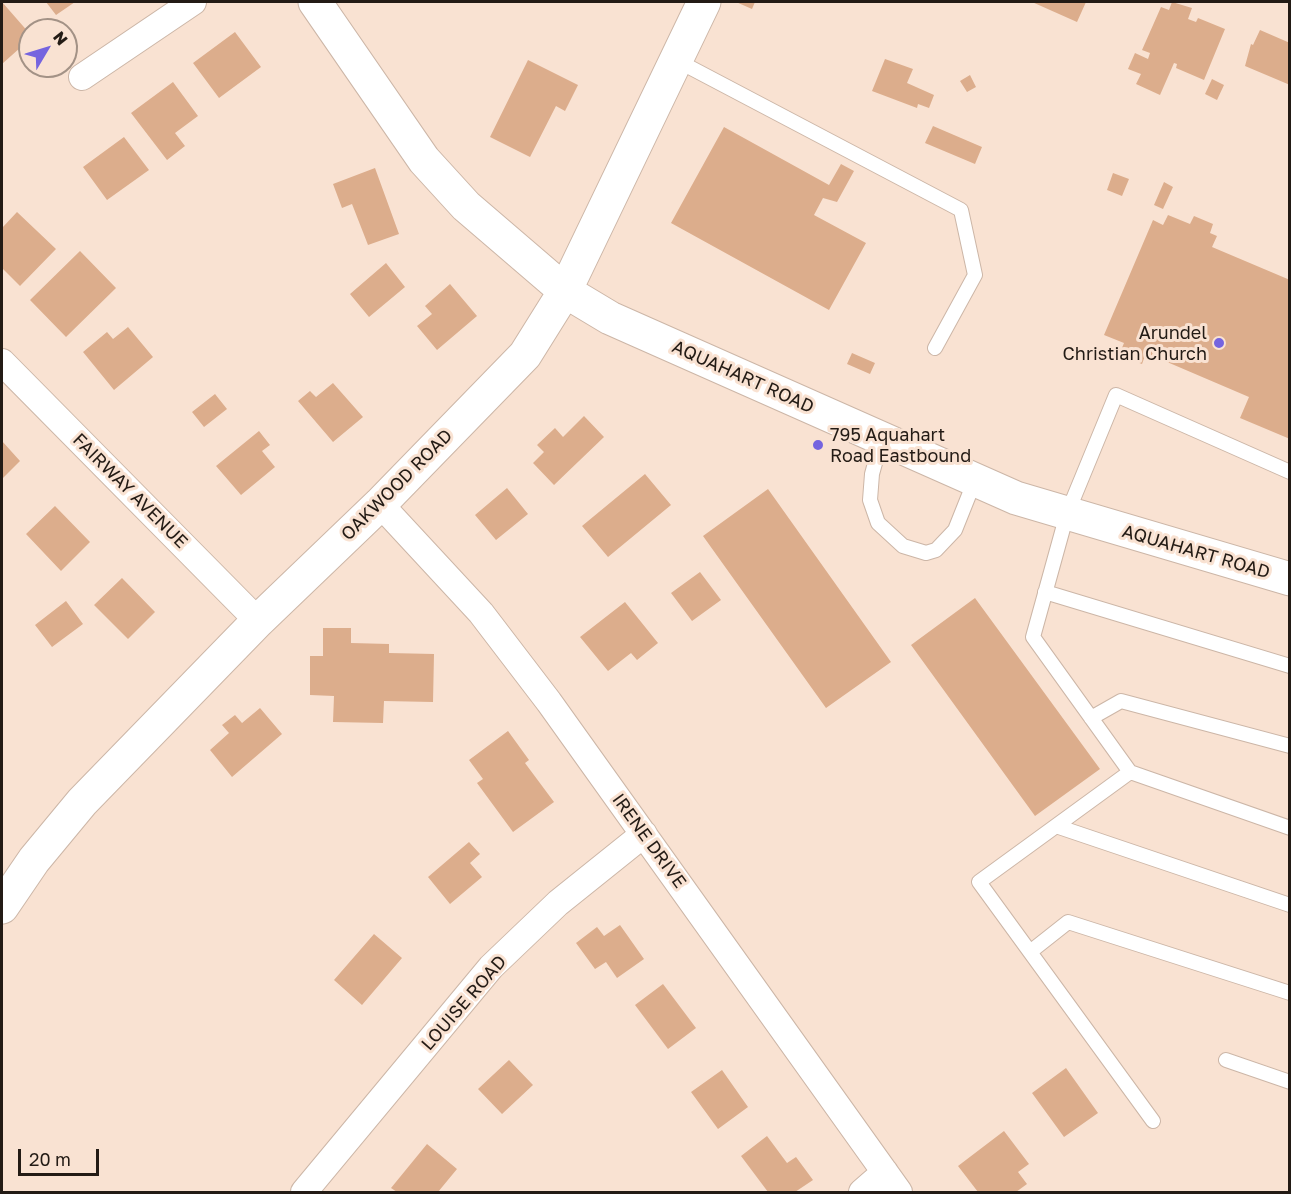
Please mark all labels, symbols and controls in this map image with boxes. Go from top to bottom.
north arrow [18,18,78,78]
text: N [49,27,72,49]
place label: Arundel Christian Church [1063,322,1207,364]
street label: AQUAHART ROAD [669,336,817,418]
marker: Arundel Christian Church [1212,336,1226,350]
place label: 795 Aquahart Road Eastbound [830,424,971,466]
street label: OAKWOOD ROAD [337,425,457,545]
street label: FAIRWAY AVENUE [68,429,192,553]
marker: 795 Aquahart Road Eastbound [811,438,825,452]
street label: AQUAHART ROAD [1119,521,1273,583]
street label: IRENE DRIVE [607,790,691,892]
street label: LOUISE ROAD [417,951,511,1055]
scale bar [21,1137,102,1175]
text: 20 m [29,1148,71,1170]

